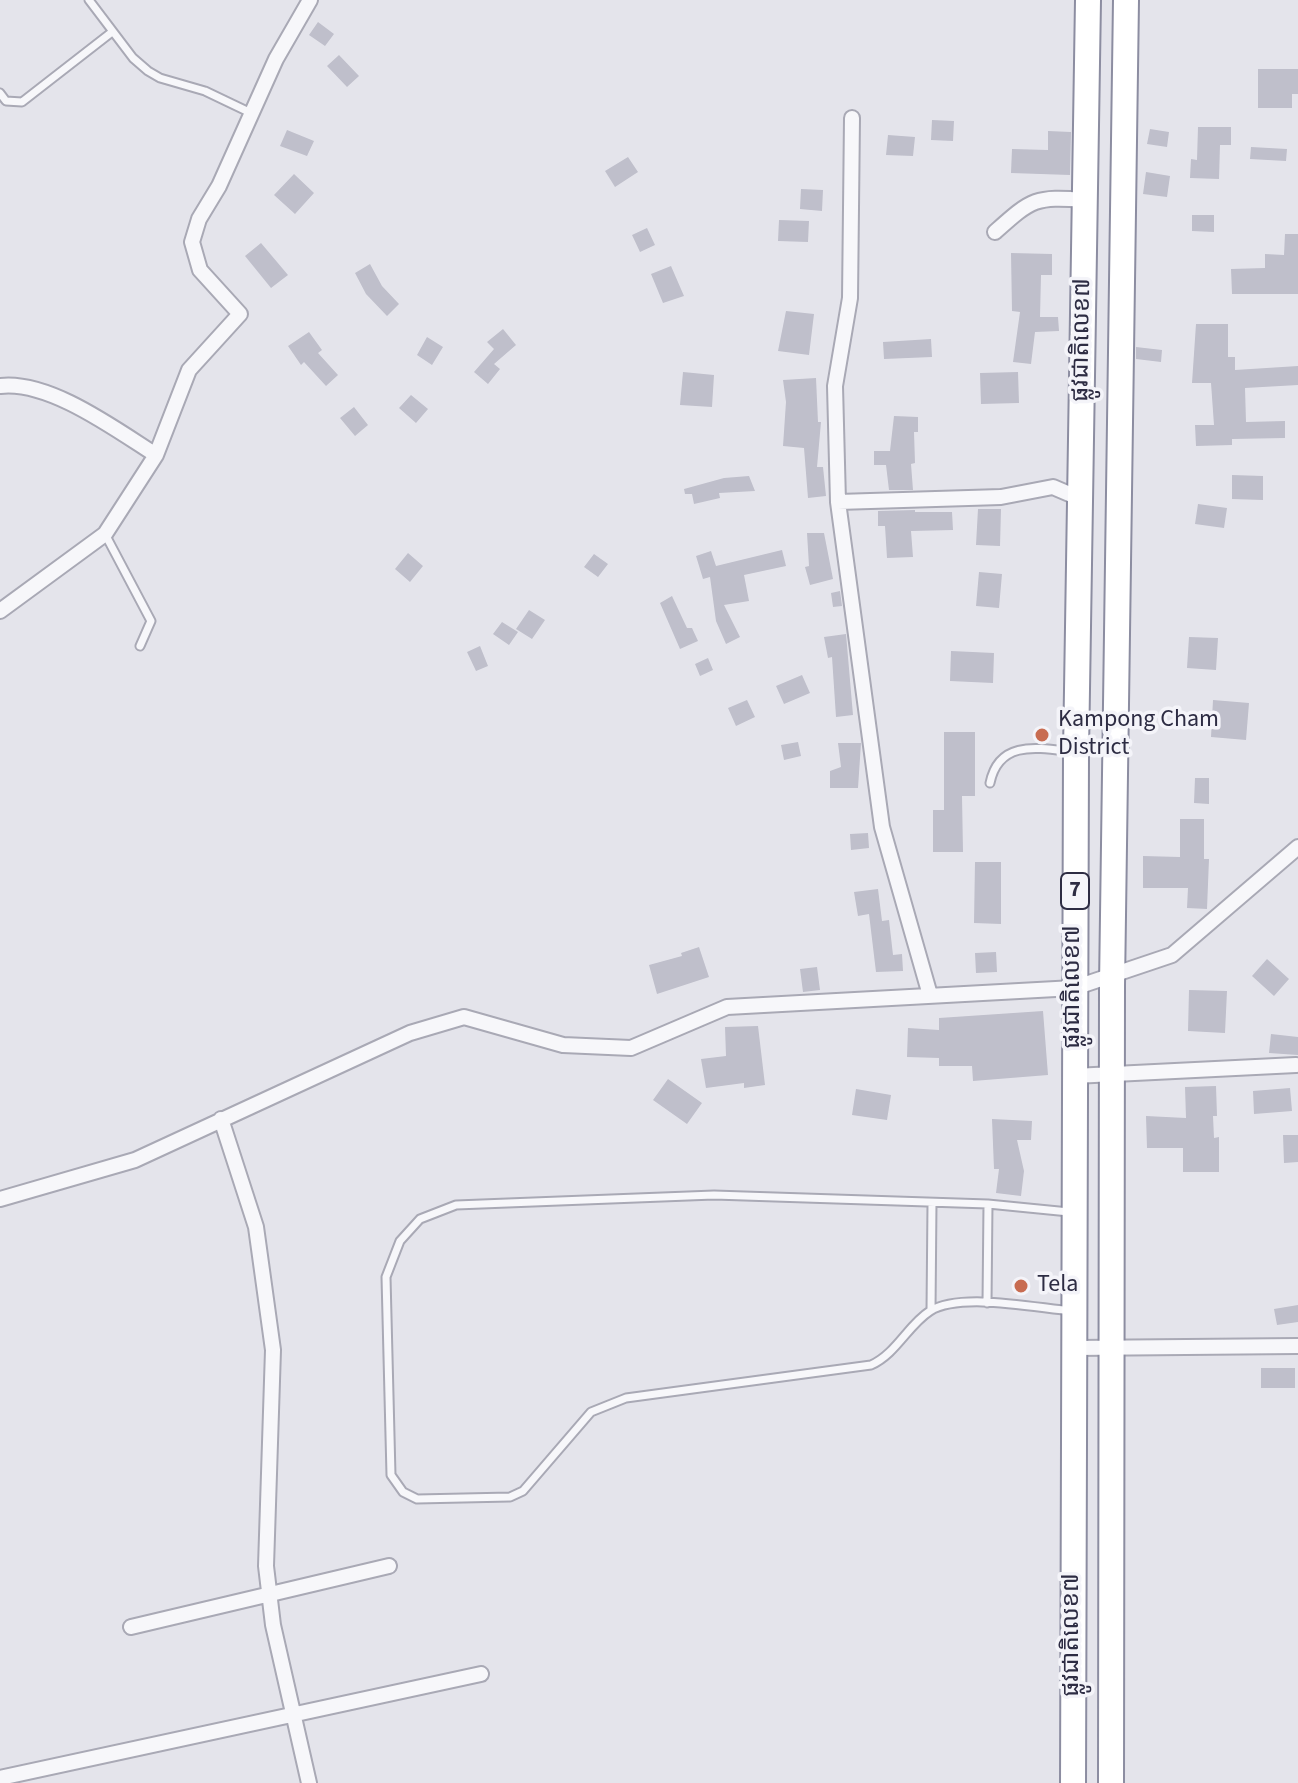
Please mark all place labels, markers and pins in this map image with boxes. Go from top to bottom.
place label: Kampong Cham District [1058,707,1219,763]
marker: Kampong Cham District [1033,726,1051,744]
place label: Tela [1037,1272,1078,1300]
marker: Tela [1012,1277,1030,1295]

